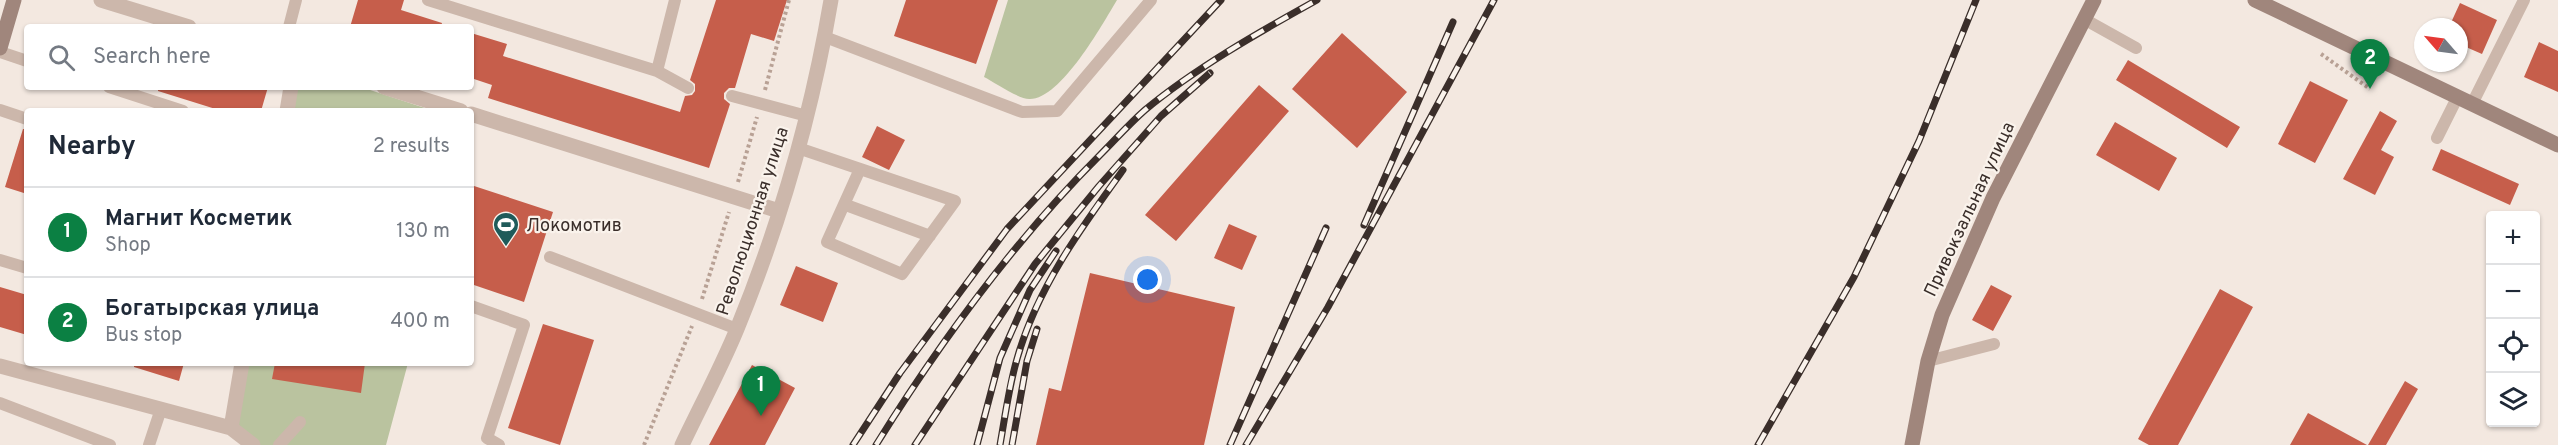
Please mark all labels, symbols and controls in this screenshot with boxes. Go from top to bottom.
north arrow [2414,18,2468,72]
search box [24,24,474,90]
pin: 2 [2350,40,2390,89]
icon: search [45,41,78,74]
text: Search here [93,44,211,71]
street label: Привокзальная улица [1920,119,2021,301]
street label: Революционная улица [712,124,795,319]
text: Nearby [48,131,136,164]
text: 2 results [373,134,450,160]
text: Магнит Косметик [105,206,293,233]
sports icon: Локомотив [491,210,521,248]
map controls [2486,211,2540,427]
button: + [2486,211,2540,265]
place label: Локомотив [526,215,622,238]
text: 1 [64,219,72,245]
text: 130 m [396,219,450,245]
text: Shop [105,233,151,259]
your location [1133,265,1162,294]
button: − [2486,265,2540,319]
text: Богатырская улица [105,296,319,323]
text: 2 [61,309,74,335]
text: 400 m [390,309,450,335]
button: locate [2486,319,2540,373]
text: Bus stop [105,323,182,349]
pin: 1 [742,366,780,416]
button: layers [2486,373,2540,427]

